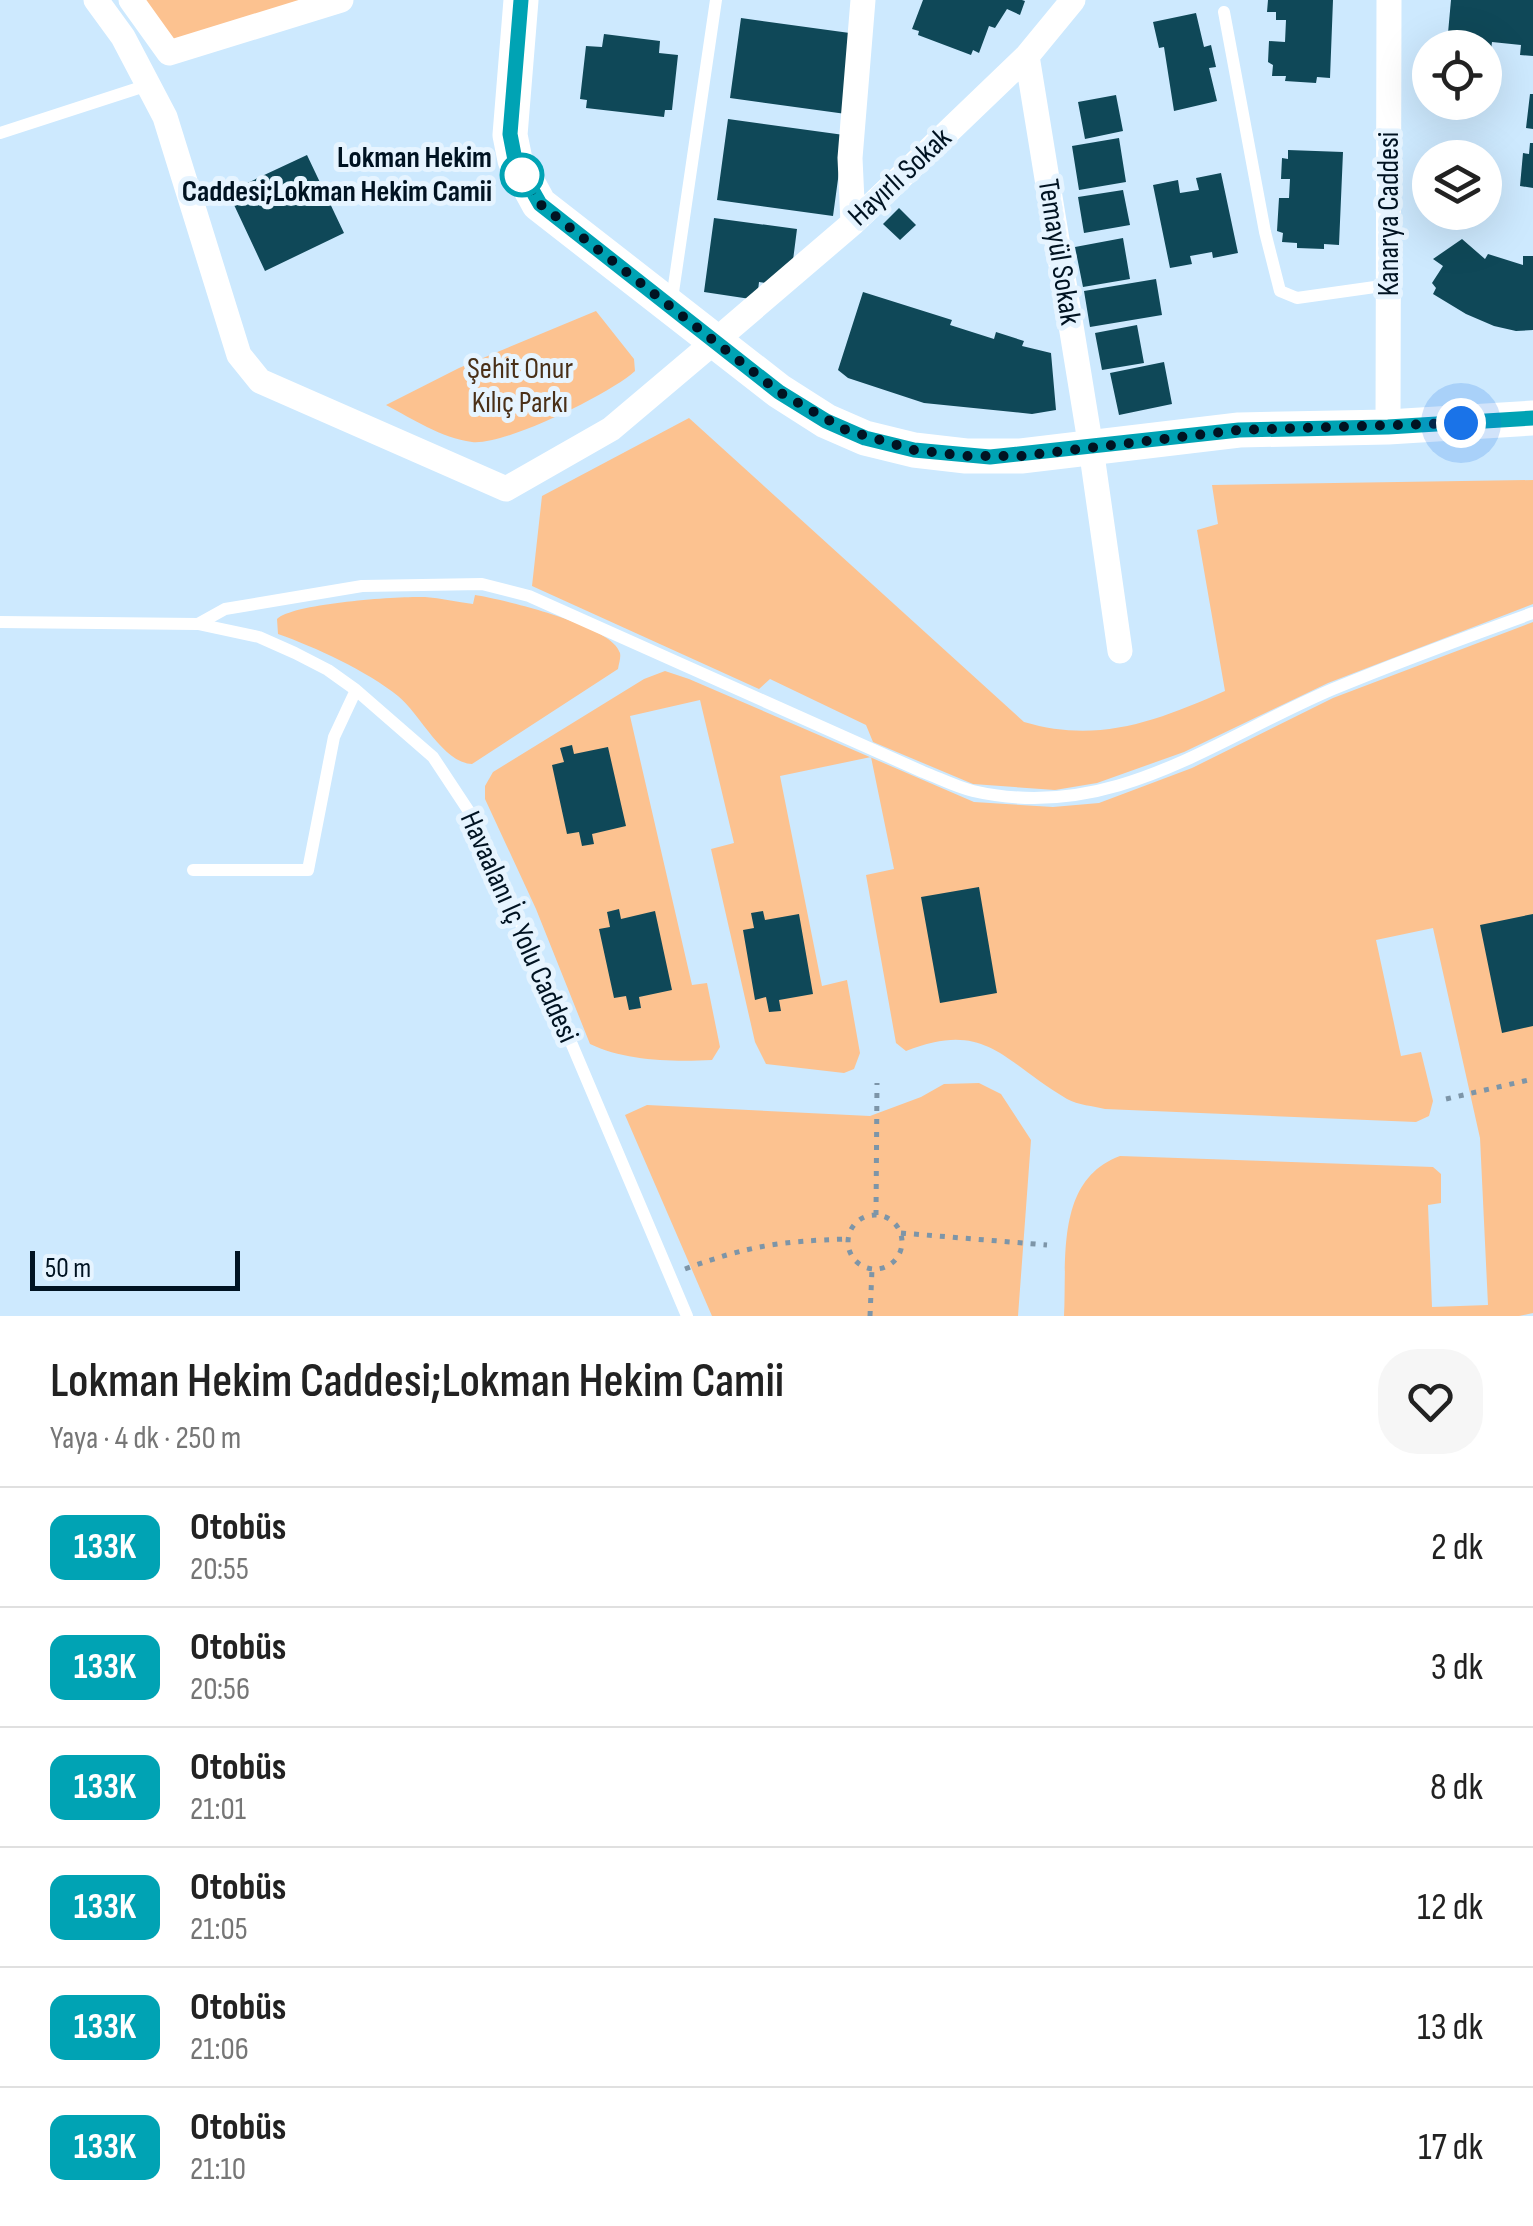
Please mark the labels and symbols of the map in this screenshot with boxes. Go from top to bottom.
street label: Hayırlı Sokak [841,120,959,234]
street label: Kanarya Caddesi [1371,132,1407,296]
place label: Lokman Hekim Caddesi;Lokman Hekim Camii [182,140,492,210]
marker: Lokman Hekim Caddesi;Lokman Hekim Camii [501,154,543,196]
street label: Temayül Sokak [1030,177,1088,328]
park label: Şehit Onur Kılıç Parkı [467,351,573,421]
your location [1436,398,1486,448]
street label: Havaalanı İç Yolu Caddesi [452,806,586,1048]
scale bar [30,1246,240,1290]

